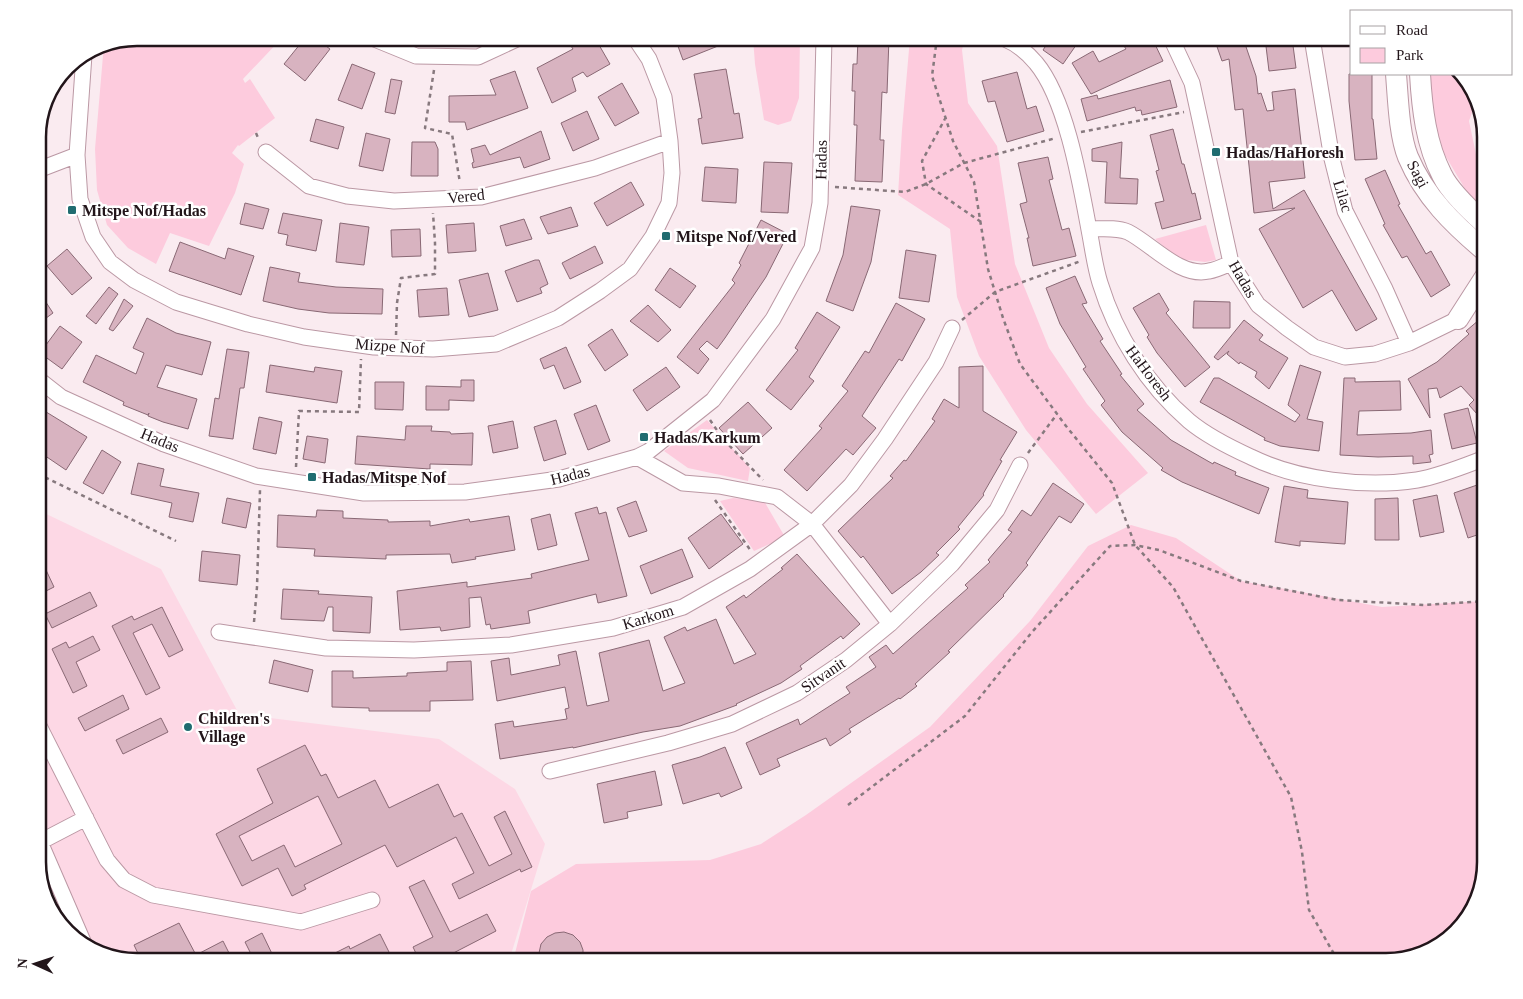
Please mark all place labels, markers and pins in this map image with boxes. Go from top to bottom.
place label: Hadas/HaHoresh [1226,144,1344,161]
marker: Hadas/HaHoresh [1210,146,1222,158]
place label: Mitspe Nof/Hadas [82,202,206,220]
marker: Mitspe Nof/Hadas [66,204,78,216]
place label: Mitspe Nof/Vered [676,228,797,246]
marker: Mitspe Nof/Vered [660,230,672,242]
place label: Hadas/Karkum [654,429,761,446]
marker: Hadas/Karkum [638,431,650,443]
place label: Hadas/Mitspe Nof [322,469,447,487]
marker: Hadas/Mitspe Nof [306,471,318,483]
place label: Children's Village [198,710,270,746]
marker: Children's Village [182,721,194,733]

